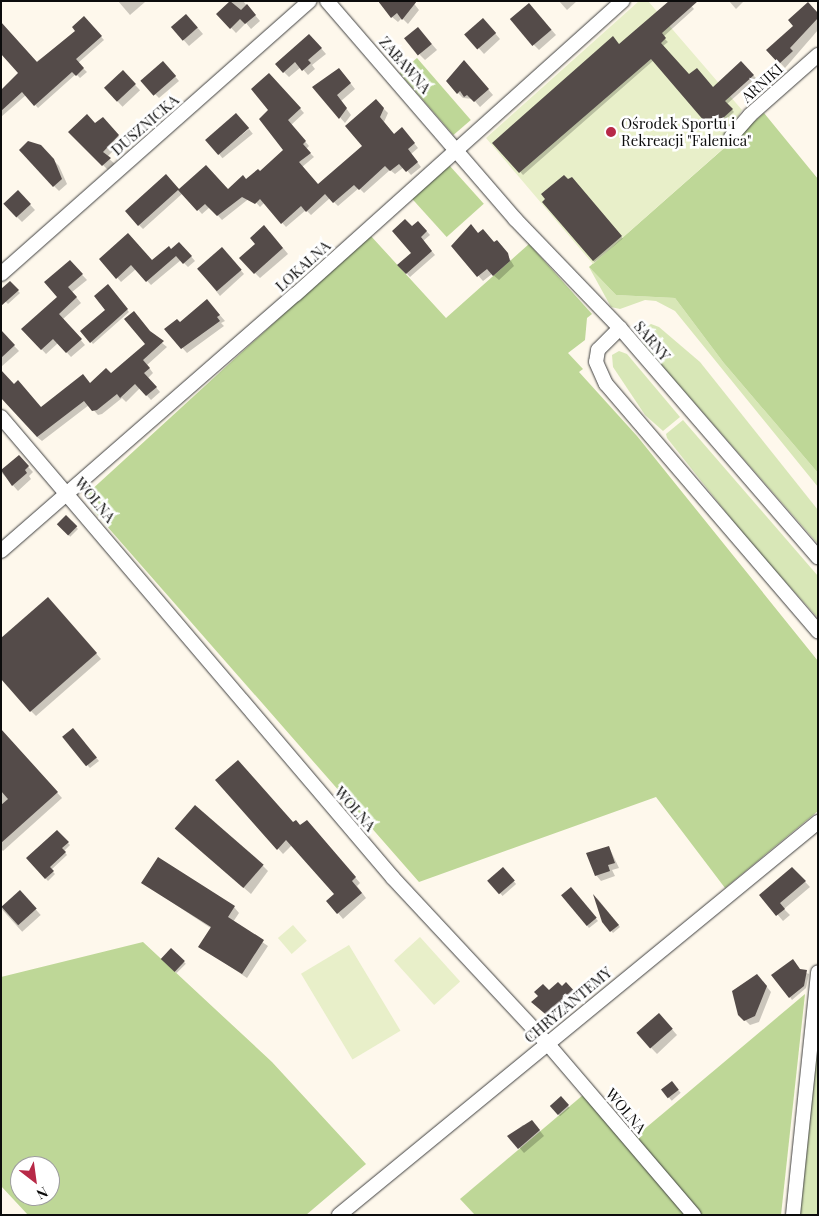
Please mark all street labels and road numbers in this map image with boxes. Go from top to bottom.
street label: ZABAWNA [375,33,435,97]
street label: ARNIKI [738,60,786,106]
street label: DUSZNICKA [108,91,182,159]
street label: LOKALNA [272,237,334,295]
street label: SARNY [630,317,674,365]
street label: WOLNA [71,474,119,526]
street label: WOLNA [331,783,379,835]
street label: CHRYZANTEMY [521,963,615,1047]
street label: WOLNA [602,1085,650,1137]

